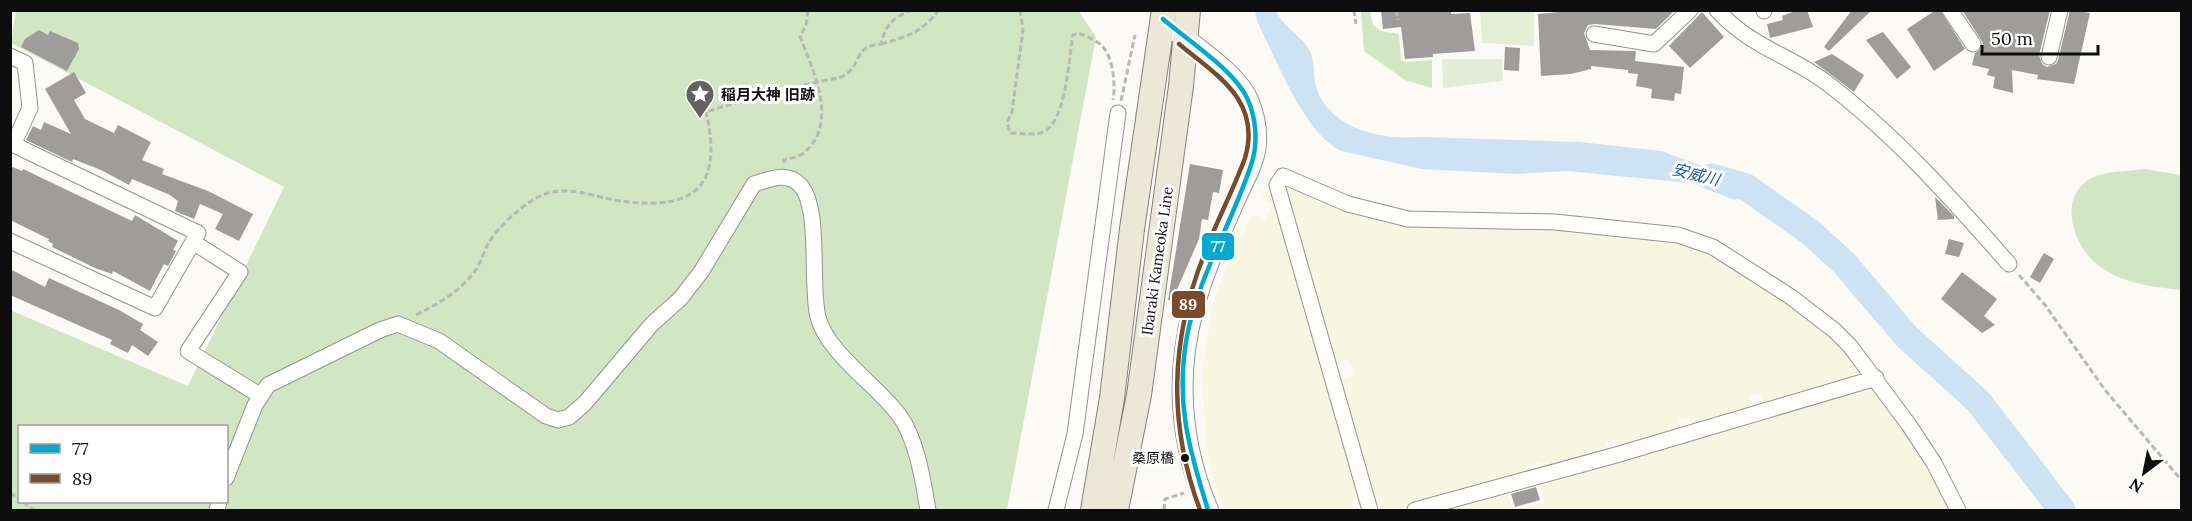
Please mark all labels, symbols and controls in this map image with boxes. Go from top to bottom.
scale bar [1982,18,2098,56]
text: 50 m [1991,27,2033,50]
place icon: 稲月大神 旧跡 [684,78,716,120]
place label: 稲月大神 旧跡 [721,85,815,104]
water label: 安威川 [1670,158,1724,190]
street label: Ibaraki Kameoka Line [1137,185,1177,337]
line badge: 77 [1201,232,1235,261]
text: 77 [1210,236,1226,256]
line badge: 89 [1171,290,1206,319]
text: 89 [1179,294,1197,314]
legend [18,425,228,503]
text: 77 [72,437,89,460]
north arrow [2114,443,2174,503]
place label: 桑原橋 [1132,449,1174,467]
marker: 桑原橋 [1179,452,1191,464]
text: 89 [72,467,92,490]
text: N [2126,474,2147,497]

